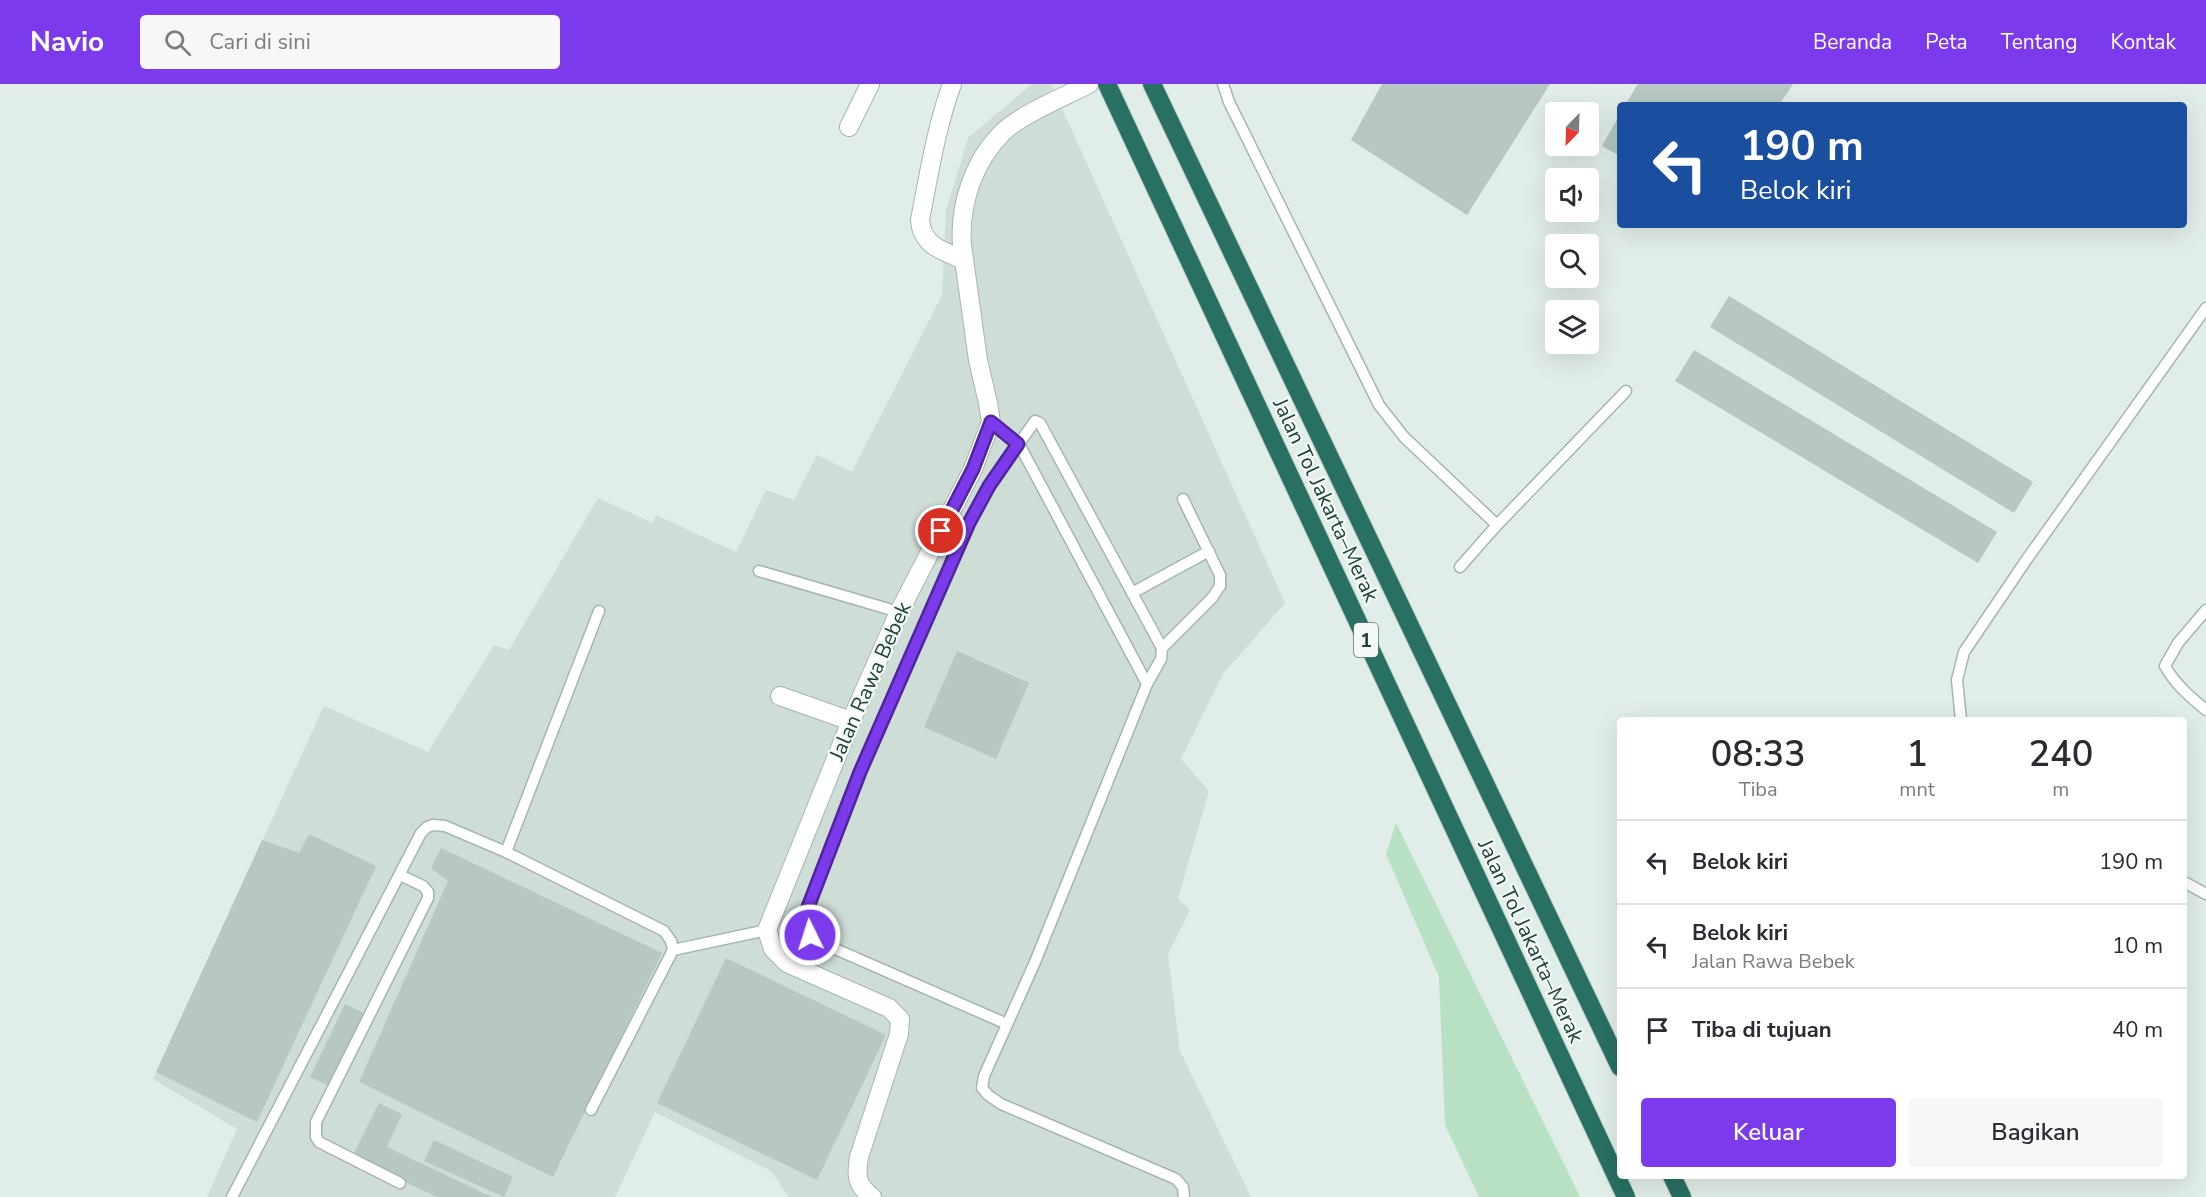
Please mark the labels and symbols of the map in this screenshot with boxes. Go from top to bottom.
north arrow [1545,102,1599,156]
street label: Jalan Tol Jakarta–Merak [1266,393,1386,607]
pin [915,505,966,556]
street label: Jalan Rawa Bebek [822,597,918,766]
road number: 1 [1354,623,1378,657]
street label: Jalan Tol Jakarta–Merak [1471,834,1591,1048]
position arrow [778,903,842,967]

